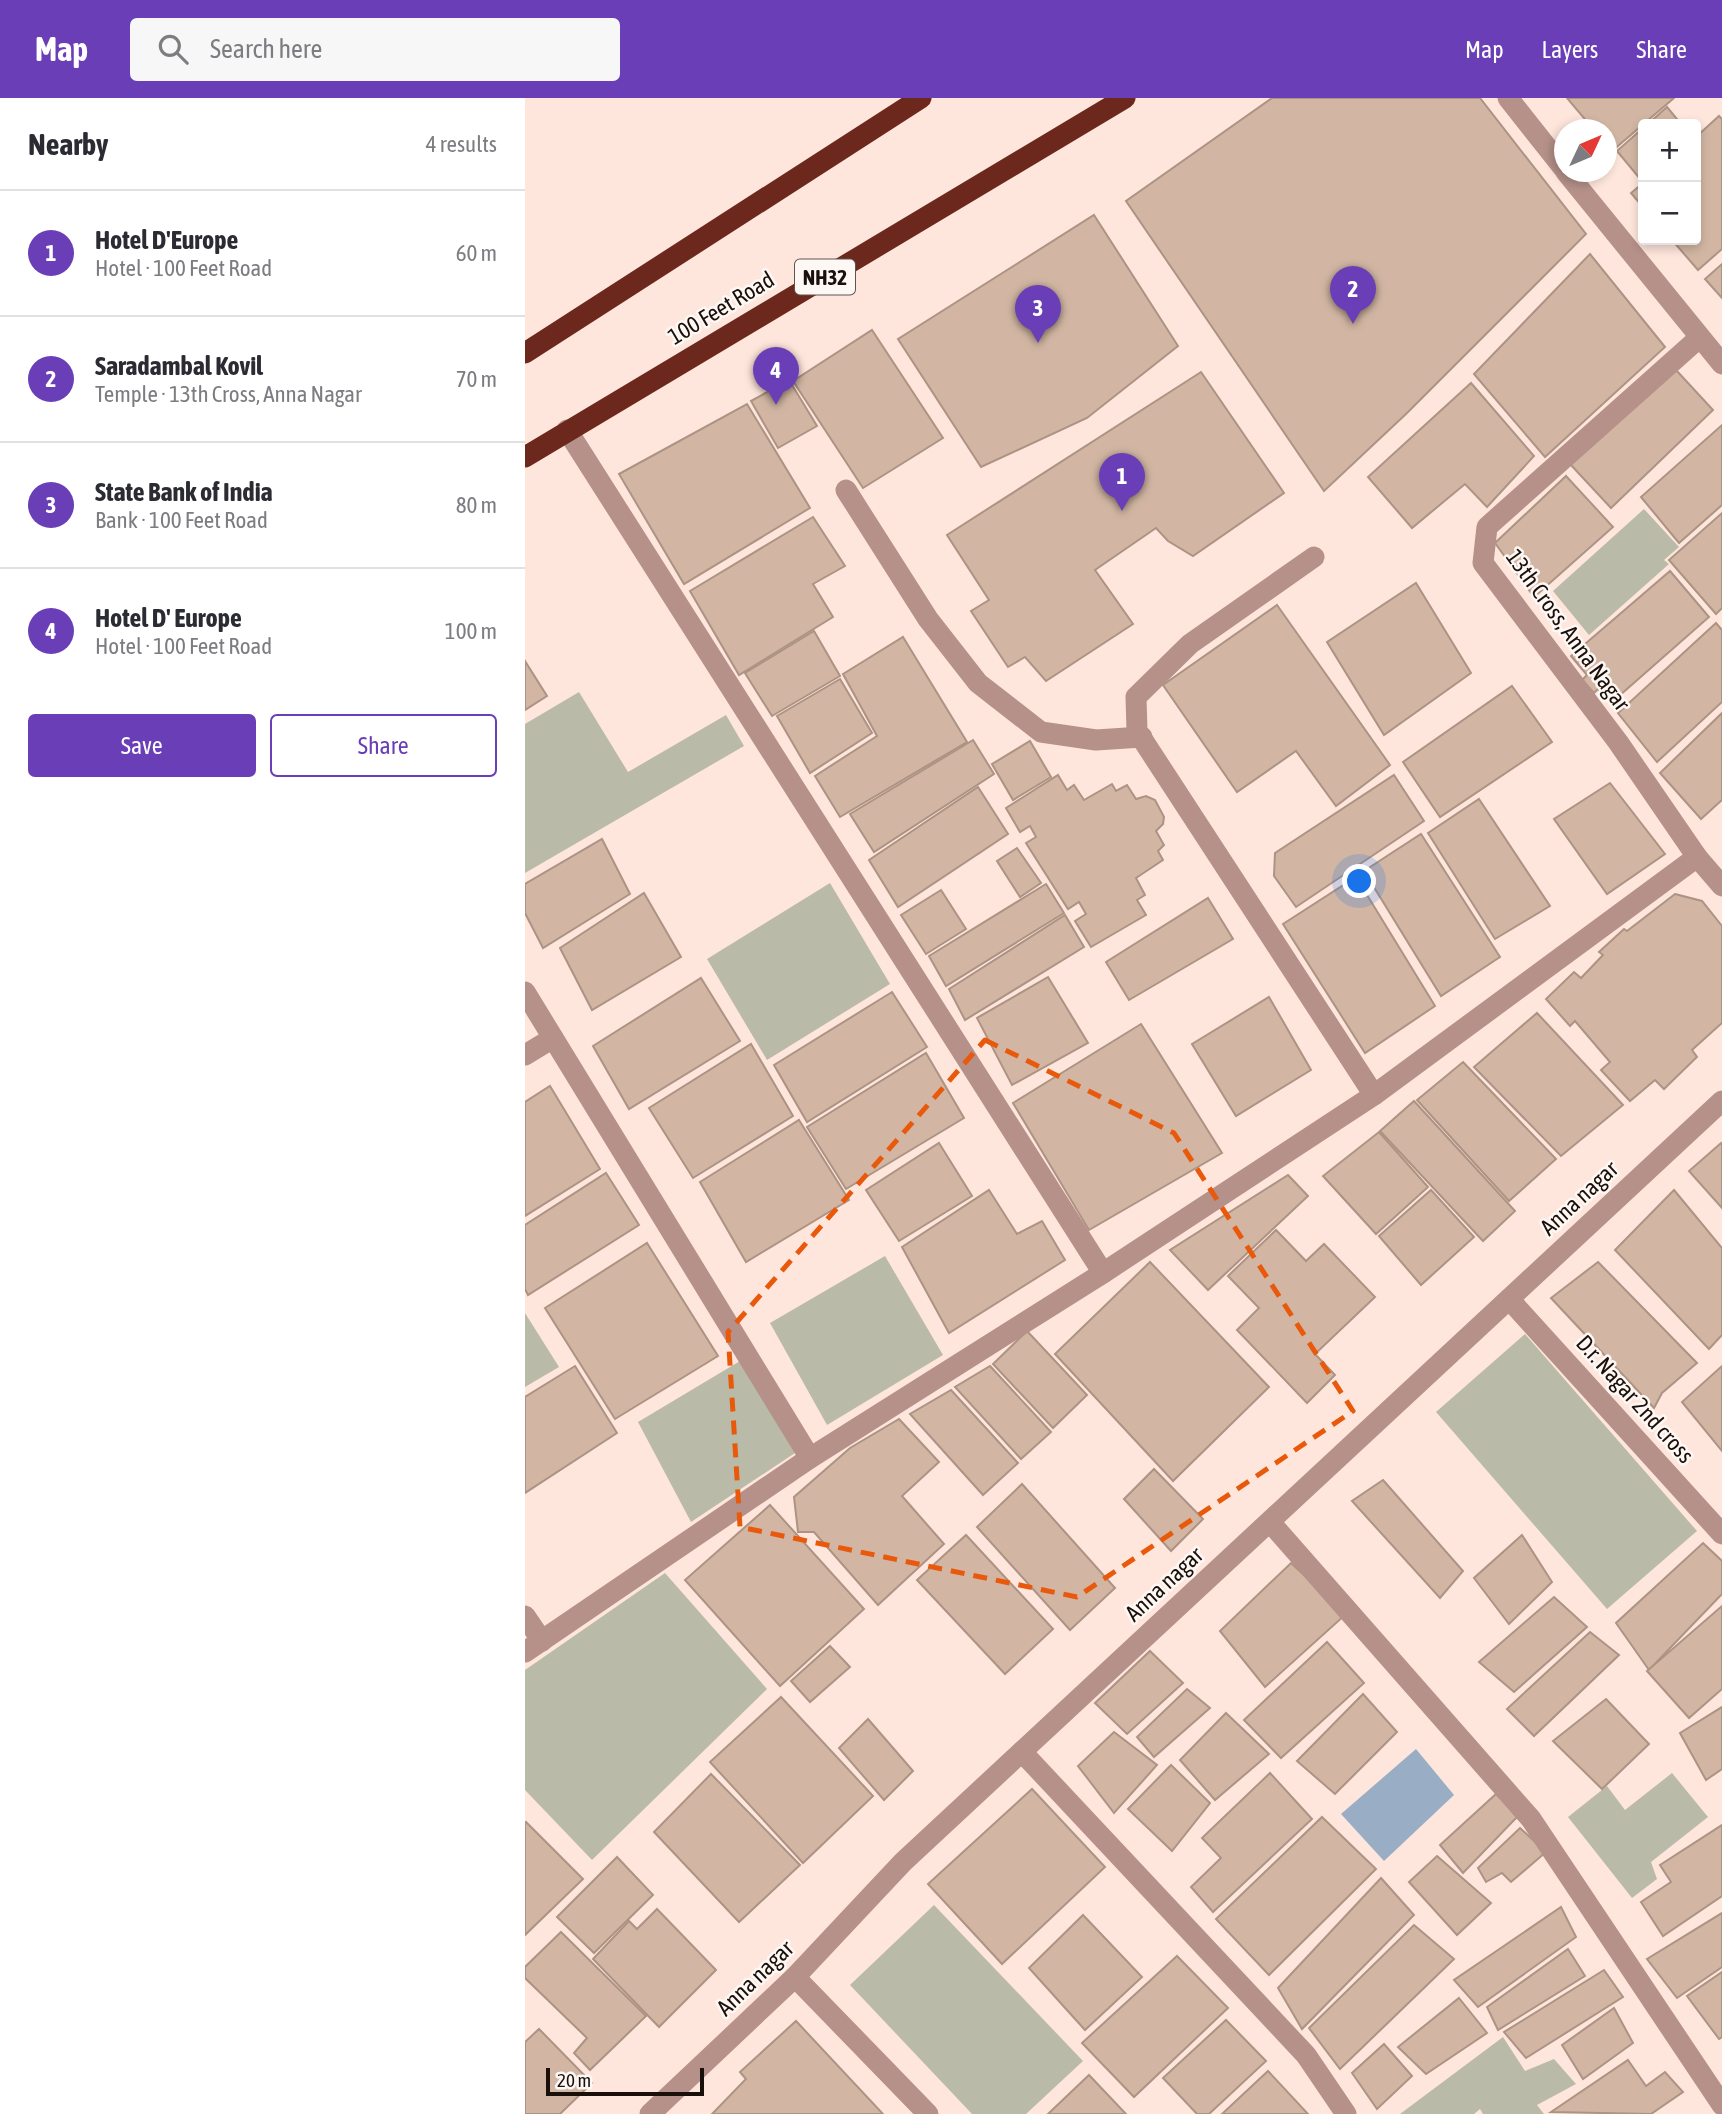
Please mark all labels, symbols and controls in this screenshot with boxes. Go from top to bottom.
search box [130,18,620,81]
text: Map [35,30,88,68]
icon: search [154,30,192,68]
text: Search here [210,34,322,64]
text: Map [1465,36,1504,63]
text: Layers [1542,36,1598,63]
text: Share [1636,36,1687,63]
north arrow [1554,119,1617,182]
map controls [1638,119,1701,245]
button: + [1638,119,1701,182]
text: Nearby [28,127,108,161]
text: 4 results [426,131,497,157]
button: − [1638,182,1701,245]
text: Hotel D'Europe [95,225,238,255]
text: 1 [46,240,56,266]
text: 60 m [456,240,497,266]
text: Hotel · 100 Feet Road [95,255,272,281]
road number: NH32 [795,260,855,294]
street label: 100 Feet Road [663,266,779,350]
pin: 2 [1330,266,1376,324]
pin: 3 [1015,285,1061,343]
pin: 4 [753,347,799,405]
text: Saradambal Kovil [95,351,263,381]
text: 2 [46,366,56,392]
text: 70 m [456,366,497,392]
text: Temple · 13th Cross, Anna Nagar [95,381,362,407]
pin: 1 [1099,453,1145,511]
text: State Bank of India [95,477,273,507]
text: 3 [46,492,56,518]
text: 80 m [456,492,497,518]
text: Bank · 100 Feet Road [95,507,268,533]
street label: 13th Cross, Anna Nagar [1501,544,1636,717]
text: Hotel D' Europe [95,603,242,633]
text: 4 [46,618,56,644]
text: 100 m [445,618,497,644]
text: Hotel · 100 Feet Road [95,633,272,659]
button: Save [28,714,256,777]
button: Share [270,714,497,777]
your location [1342,864,1376,898]
street label: Anna nagar [1535,1155,1624,1240]
street label: D.r. Nagar 2nd cross [1571,1330,1699,1468]
street label: Anna nagar [1120,1541,1209,1626]
street label: Anna nagar [711,1934,799,2021]
scale bar [546,2065,703,2097]
text: 20 m [557,2069,591,2091]

